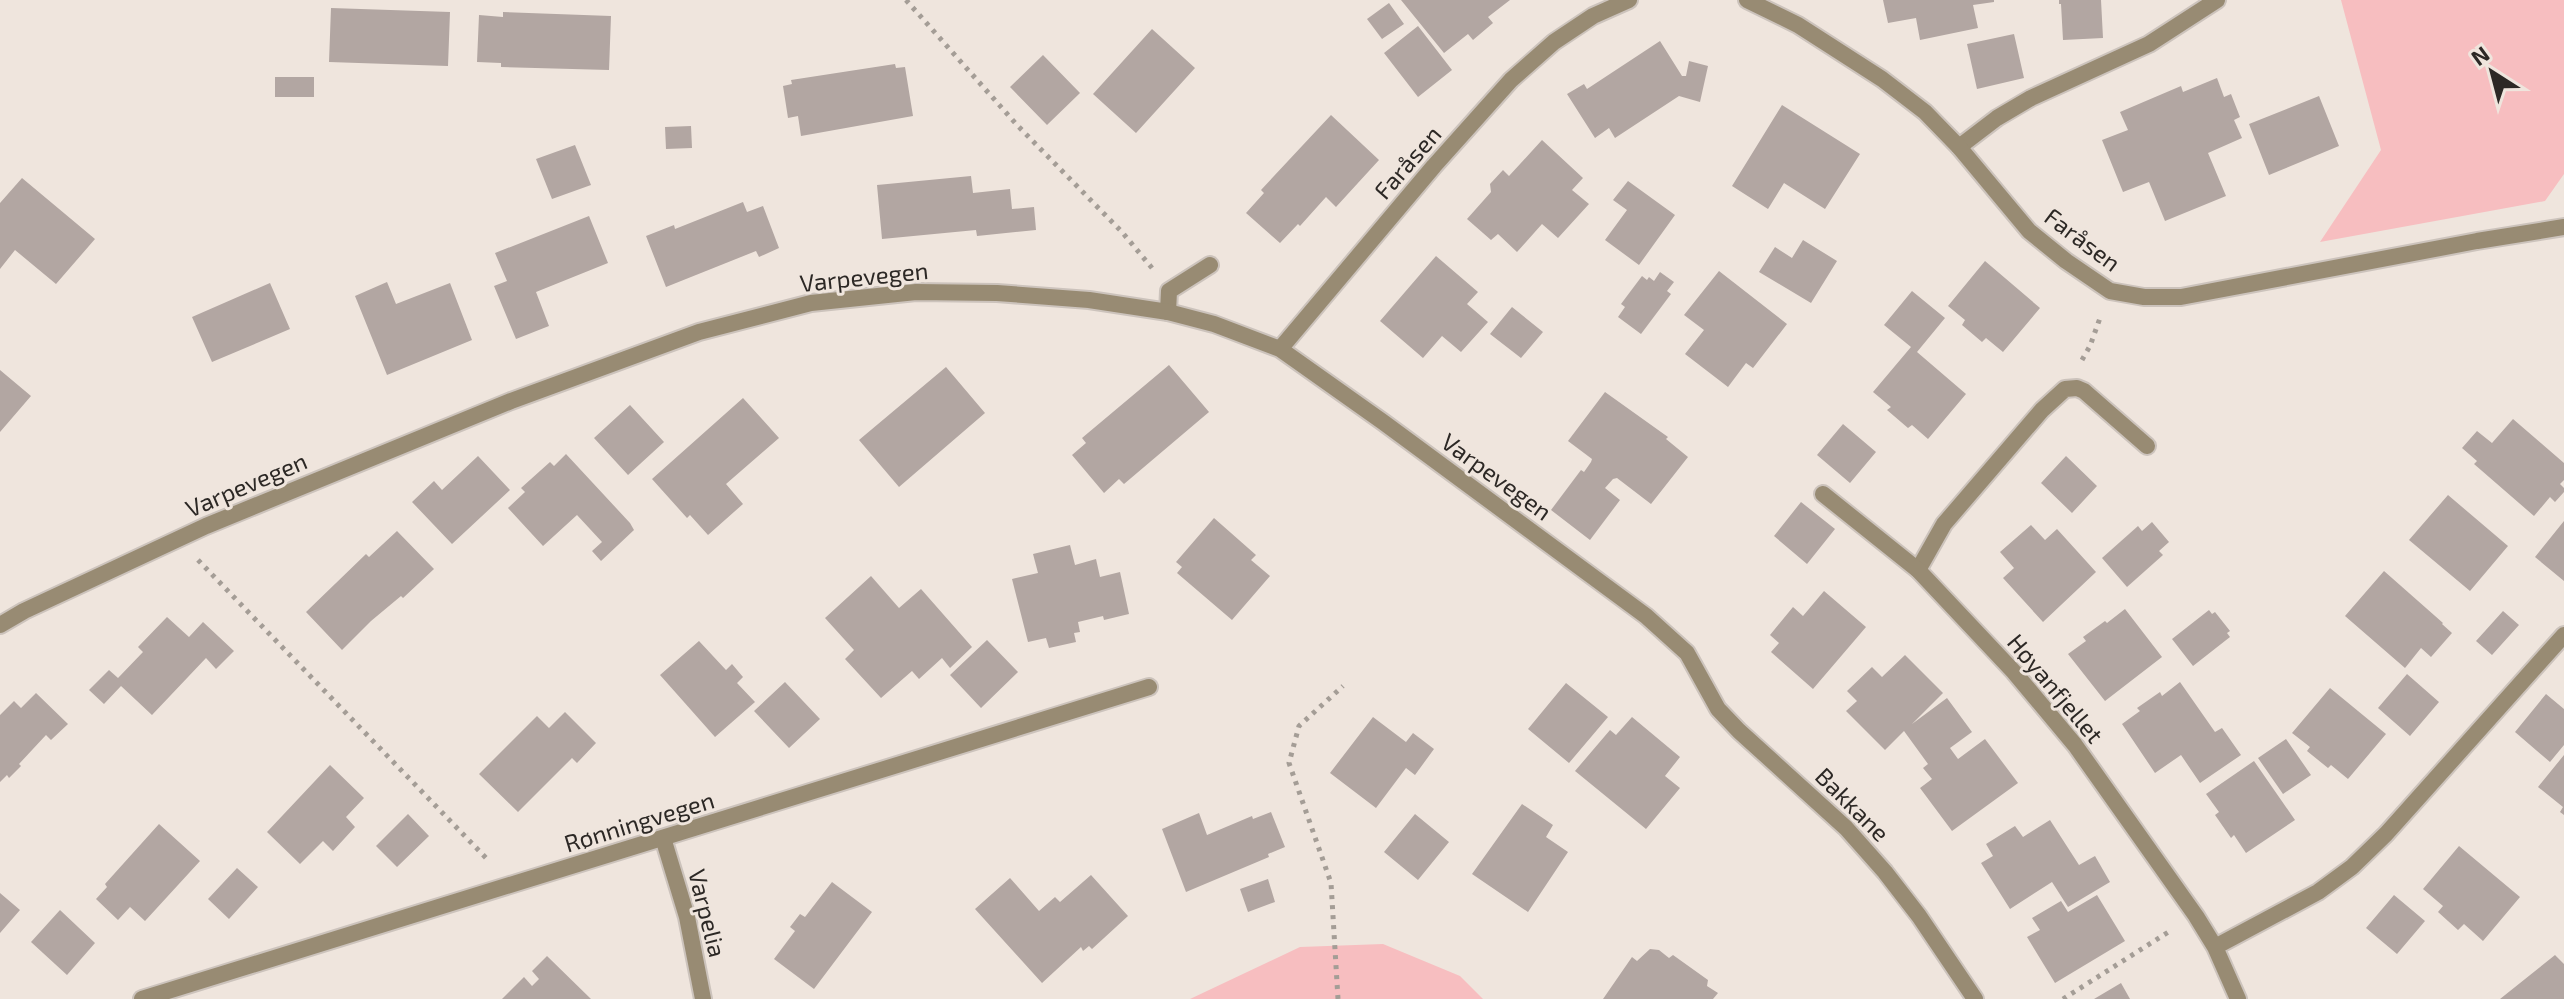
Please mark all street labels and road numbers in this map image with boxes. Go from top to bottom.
street label: Faråsen [1367,120,1447,204]
street label: Faråsen [2039,201,2127,277]
street label: Varpevegen [798,255,930,297]
street label: Varpevegen [1436,426,1558,526]
street label: Varpevegen [181,445,311,523]
street label: Høyanfjellet [2002,627,2110,749]
street label: Bakkane [1810,761,1896,847]
street label: Rønningvegen [561,784,717,858]
street label: Varpelia [683,866,733,960]

